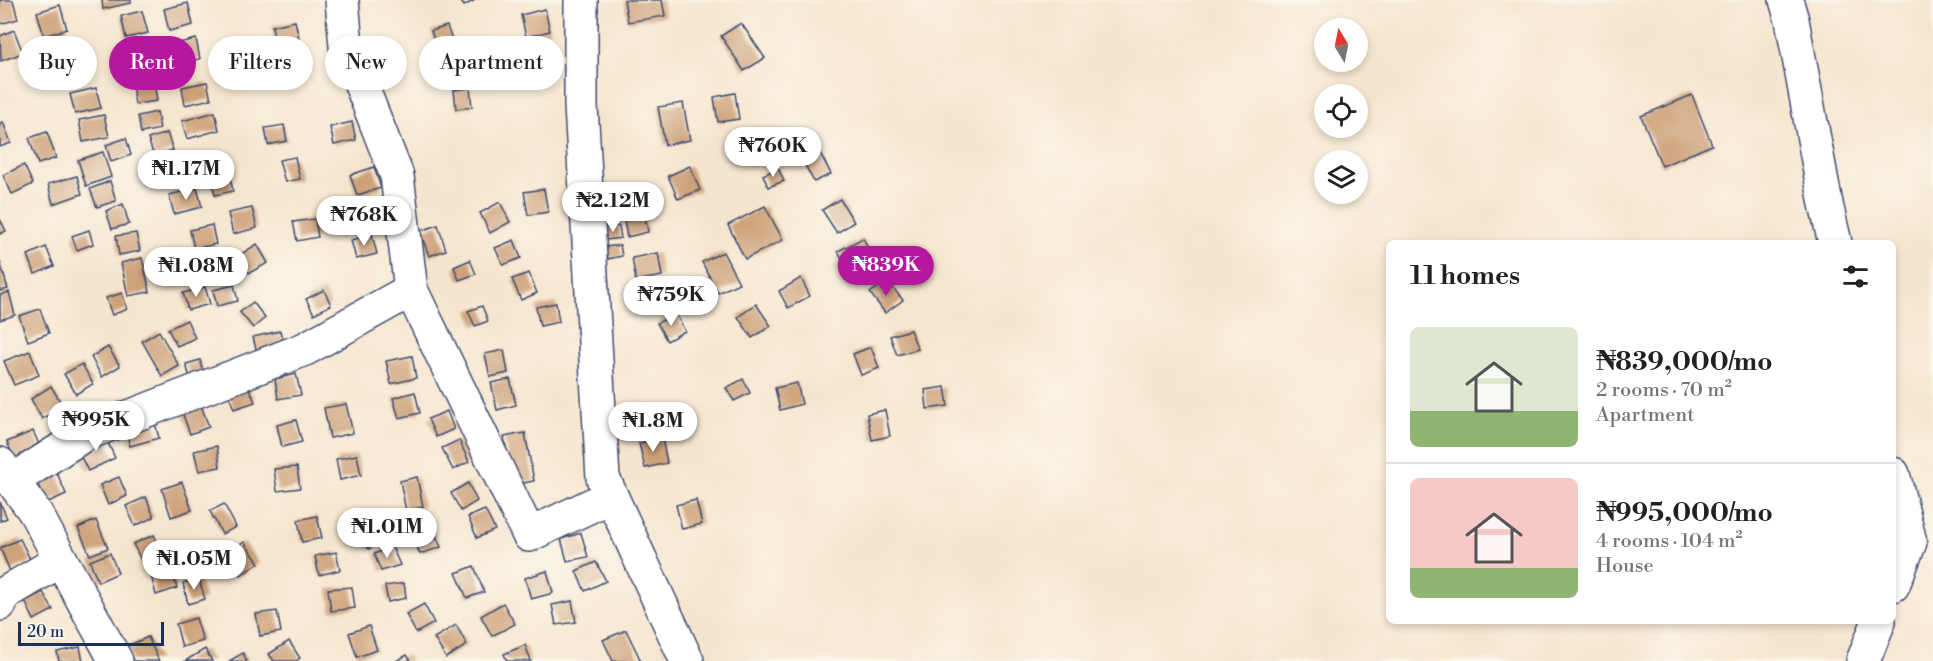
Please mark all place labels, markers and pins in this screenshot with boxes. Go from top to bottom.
pin: ₦760K [731,127,815,178]
pin: ₦1.17M [137,150,235,201]
pin: ₦2.12M [564,182,662,233]
pin: ₦768K [322,196,406,247]
pin: ₦839K [844,246,928,297]
pin: ₦1.08M [147,247,245,298]
pin: ₦759K [629,276,713,327]
pin: ₦995K [54,401,138,452]
pin: ₦1.8M [611,402,695,453]
pin: ₦1.01M [338,508,436,559]
pin: ₦1.05M [145,540,243,591]

